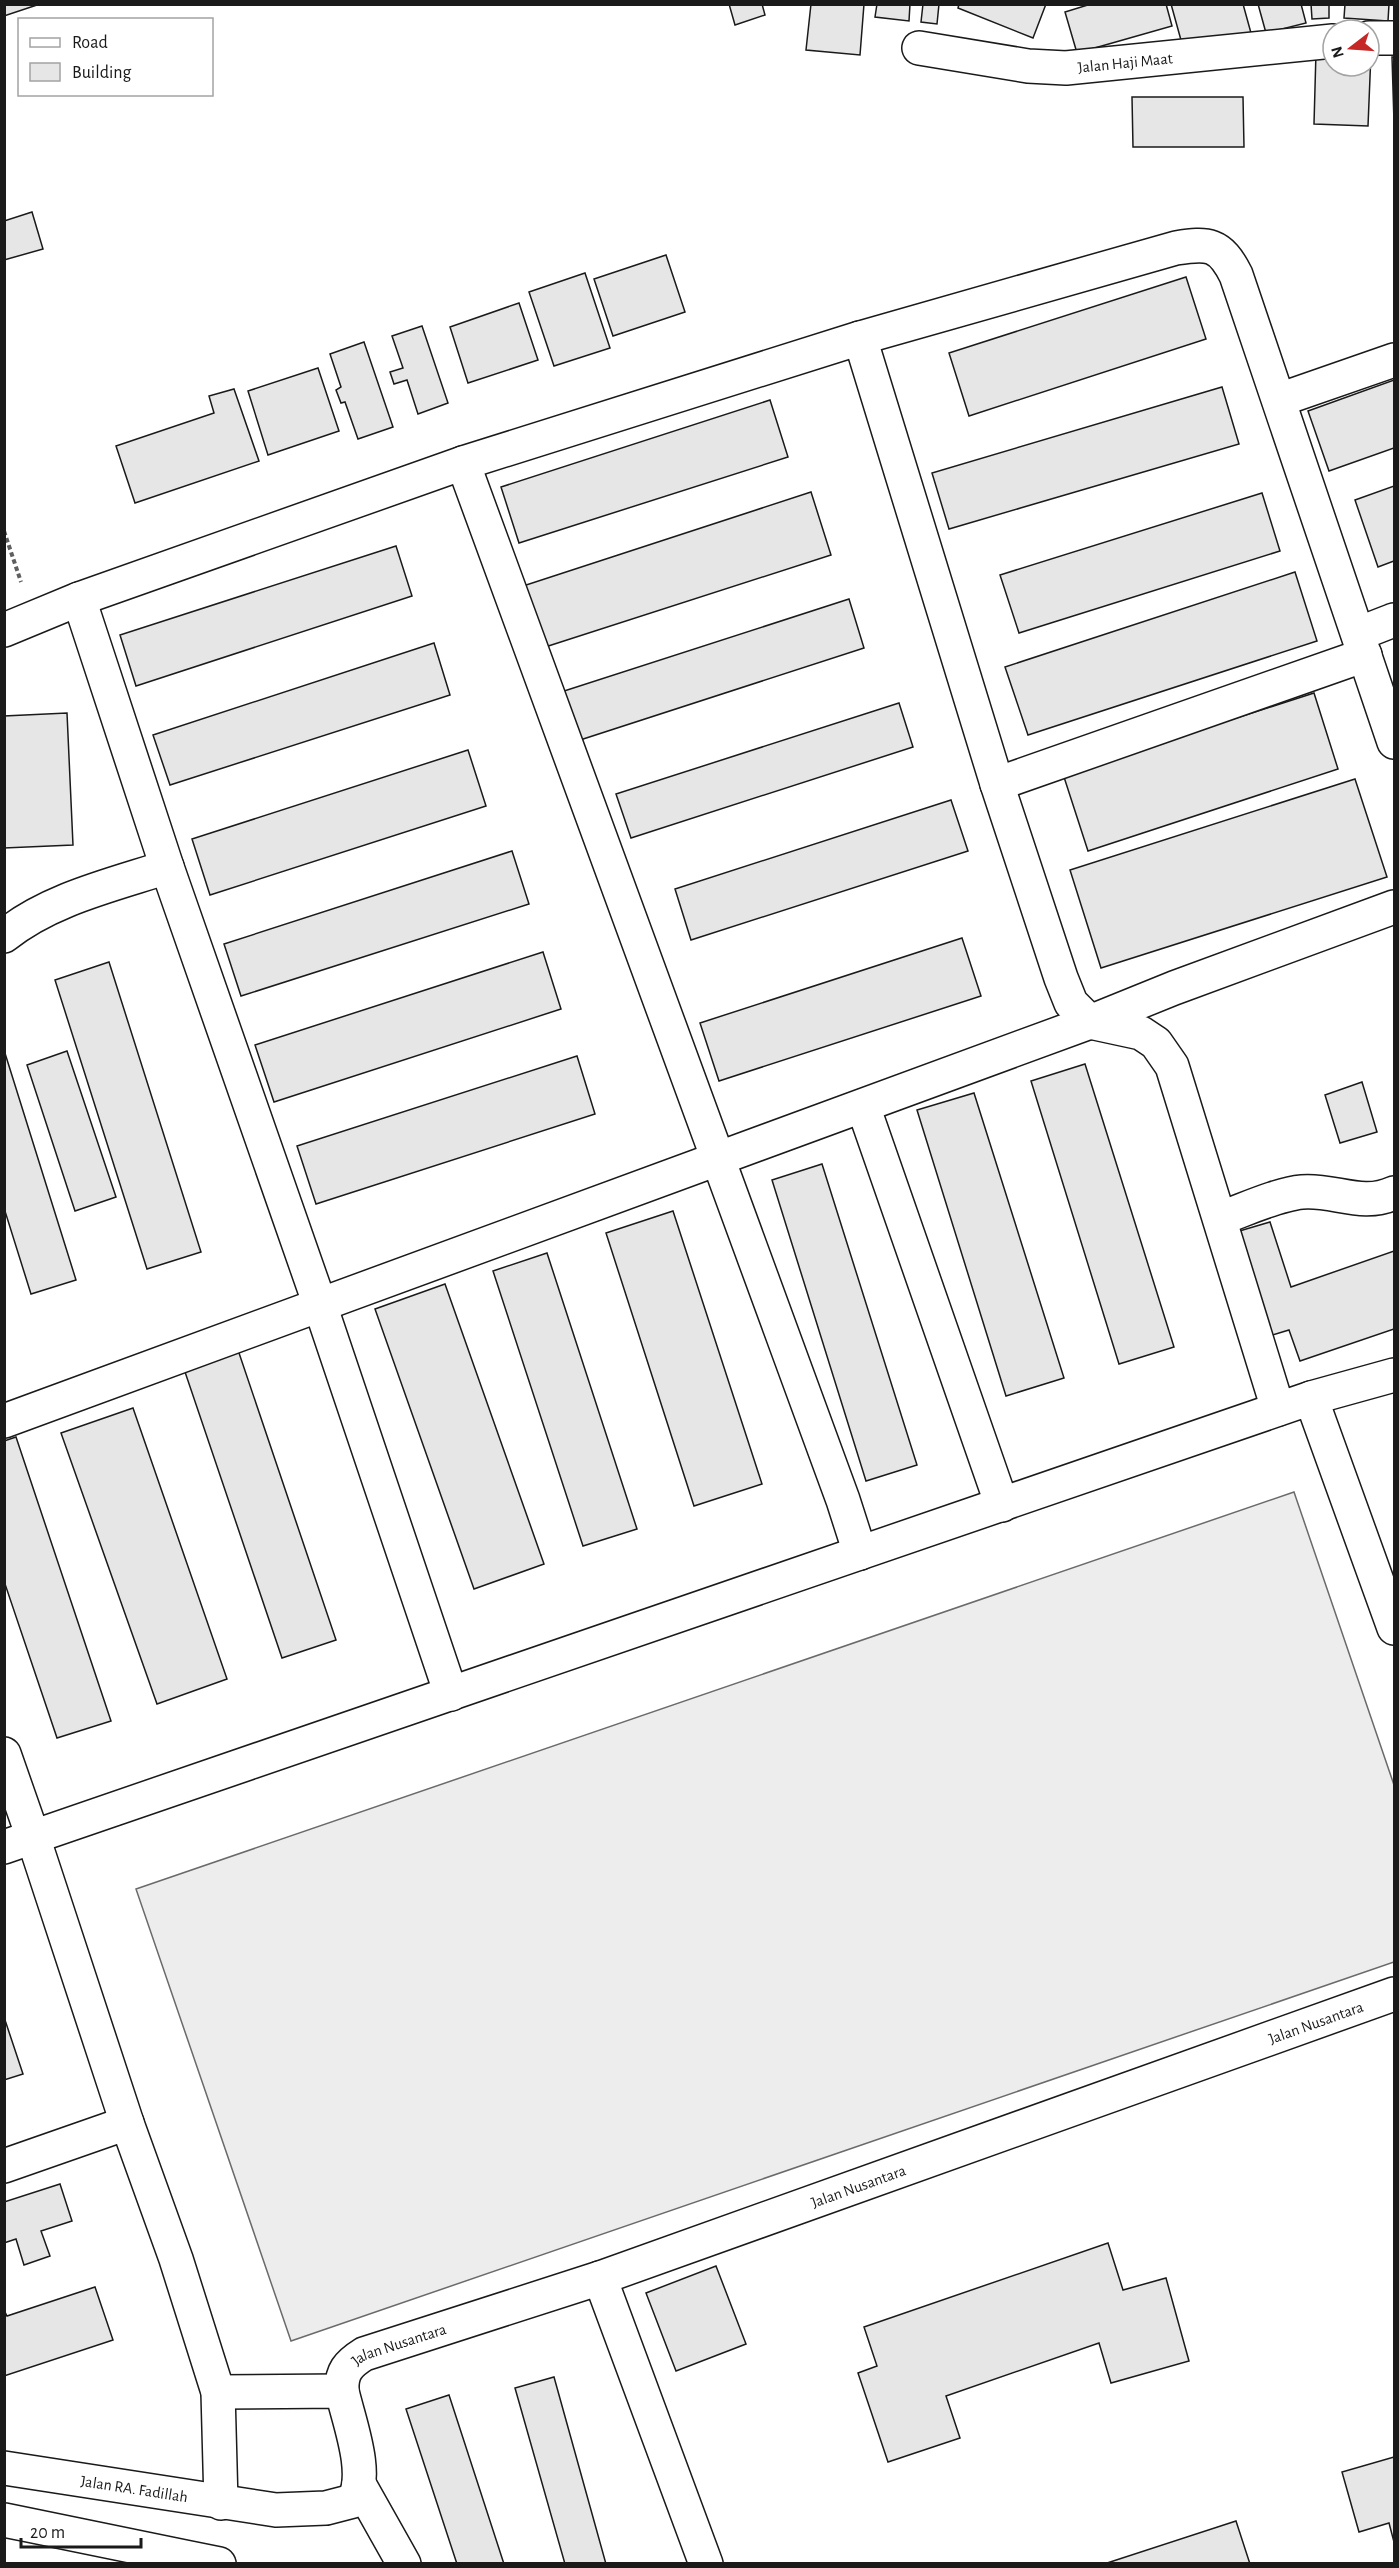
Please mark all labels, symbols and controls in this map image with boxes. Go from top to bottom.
legend [18,18,213,96]
north arrow [1321,18,1381,78]
text: Road [72,34,108,52]
text: N [1328,44,1347,60]
street label: Jalan Haji Maat [1077,50,1173,76]
text: Building [72,64,132,82]
street label: Jalan Nusantara [1267,1999,1365,2047]
street label: Jalan Nusantara [809,2162,908,2211]
street label: Jalan Nusantara [349,2321,448,2369]
street label: Jalan RA. Fadillah [80,2473,189,2505]
scale bar [21,2511,141,2549]
text: 20 m [30,2524,65,2542]

